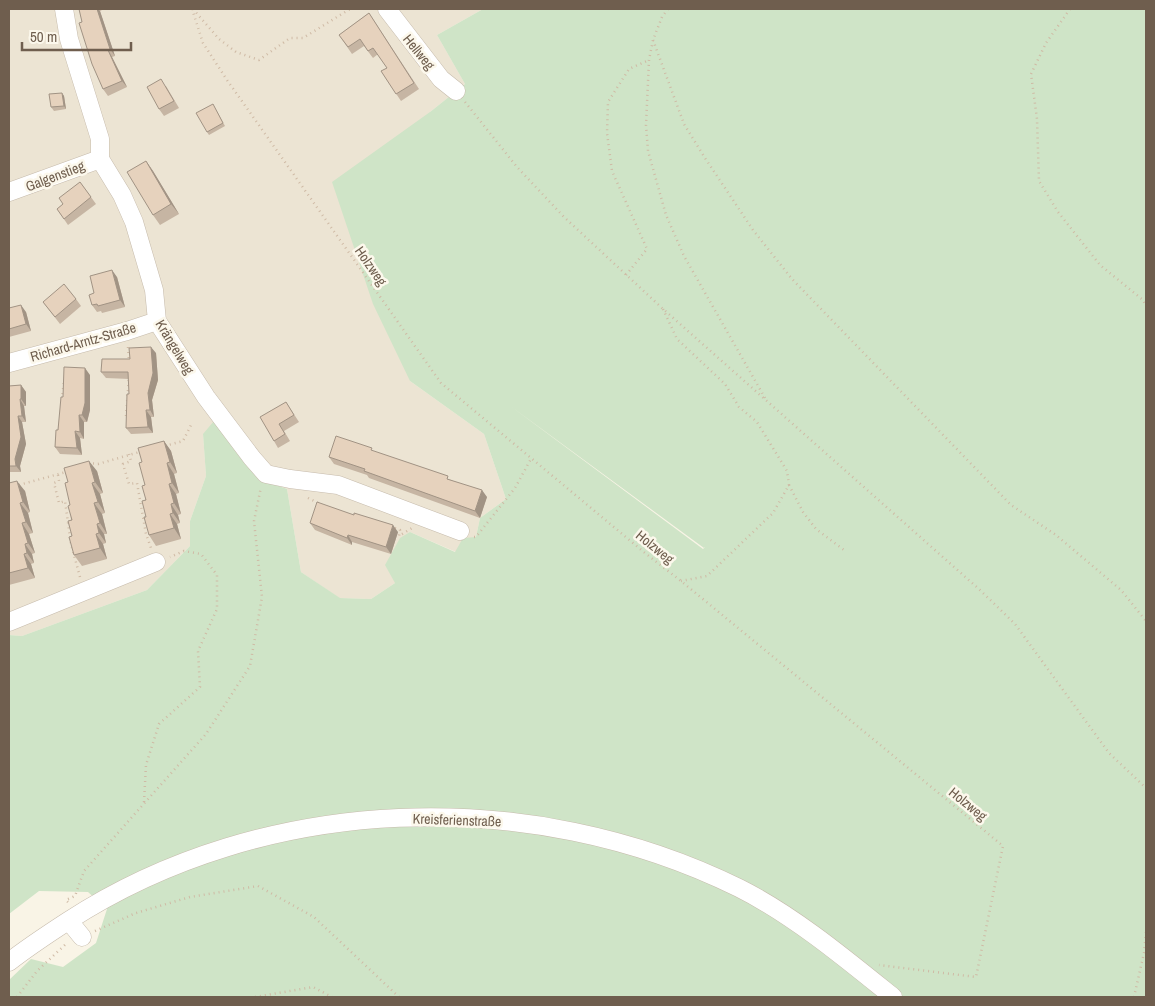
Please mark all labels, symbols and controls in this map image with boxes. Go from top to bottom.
scale bar [22,20,131,52]
text: 50 m [30,26,57,47]
street label: Hellweg [399,30,439,74]
street label: Galgenstieg [23,156,88,195]
street label: Holzweg [351,243,391,290]
street label: Krängelweg [152,316,199,378]
street label: Richard-Arntz-Straße [28,318,138,366]
street label: Holzweg [632,526,678,568]
street label: Holzweg [945,783,991,825]
street label: Kreisferienstraße [412,809,502,831]

